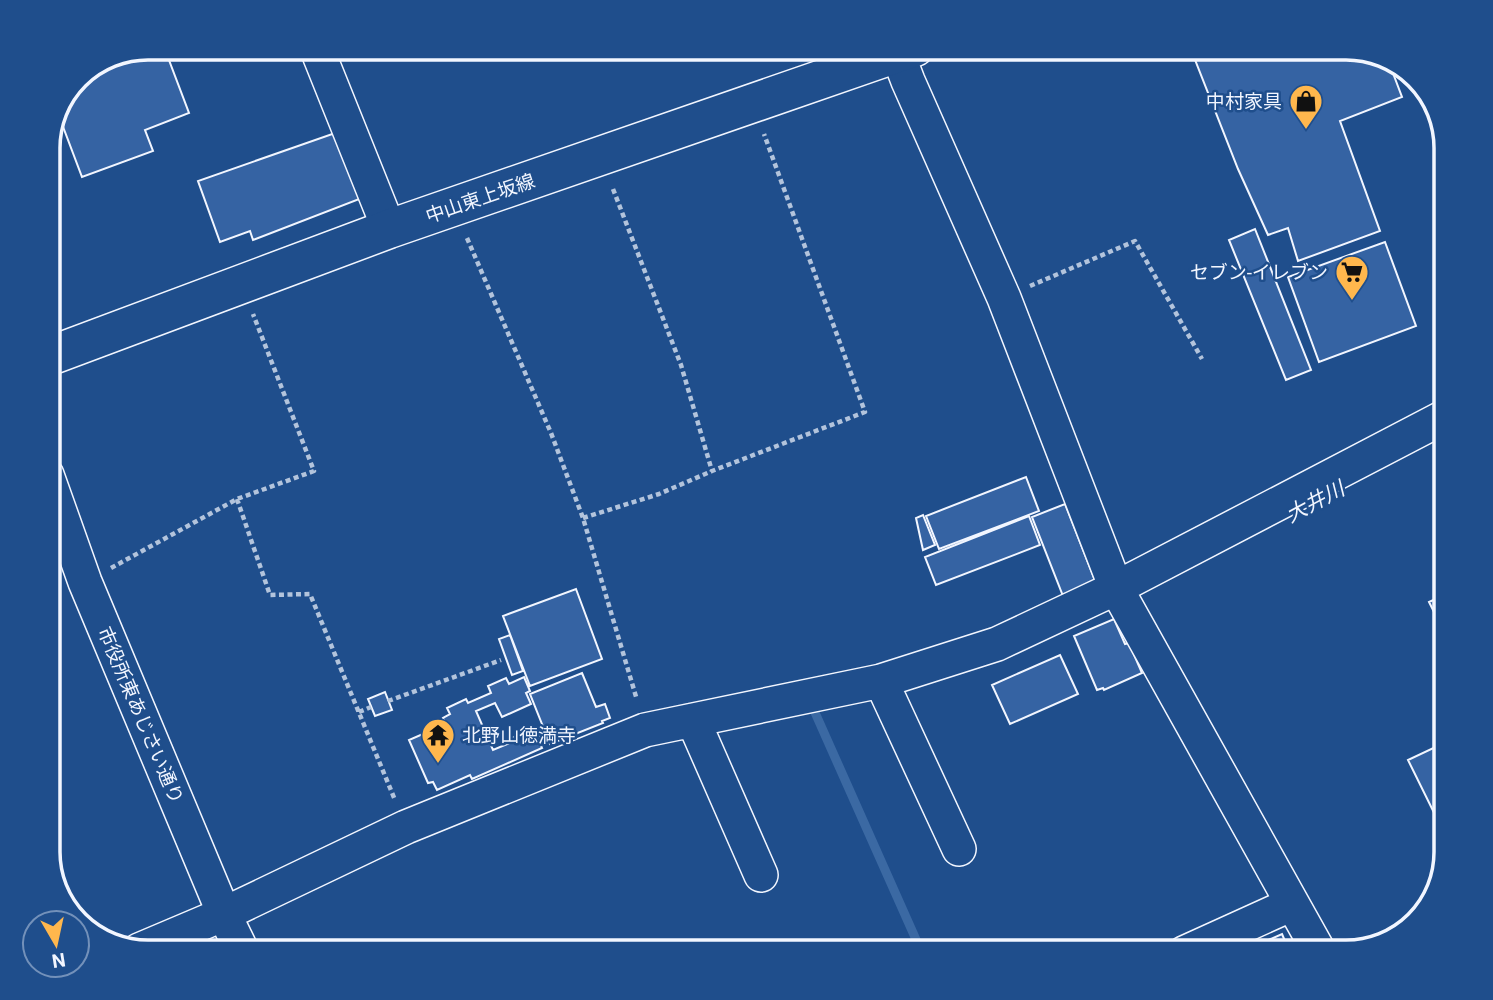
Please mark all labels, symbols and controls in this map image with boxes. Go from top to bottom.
shop icon: 中村家具 [1287,82,1325,131]
place label: 中村家具 [1206,90,1282,113]
street label: 中山東上坂線 [423,169,538,228]
supermarket icon: セブン-イレブン [1333,253,1371,302]
place label: セブン-イレブン [1190,261,1328,284]
water label: 大井川 [1282,476,1350,527]
street label: 市役所東あじさい通り [93,623,188,807]
temple icon: 北野山徳満寺 [419,716,457,765]
place label: 北野山徳満寺 [462,724,576,747]
north arrow [21,909,91,979]
text: N [50,948,67,973]

